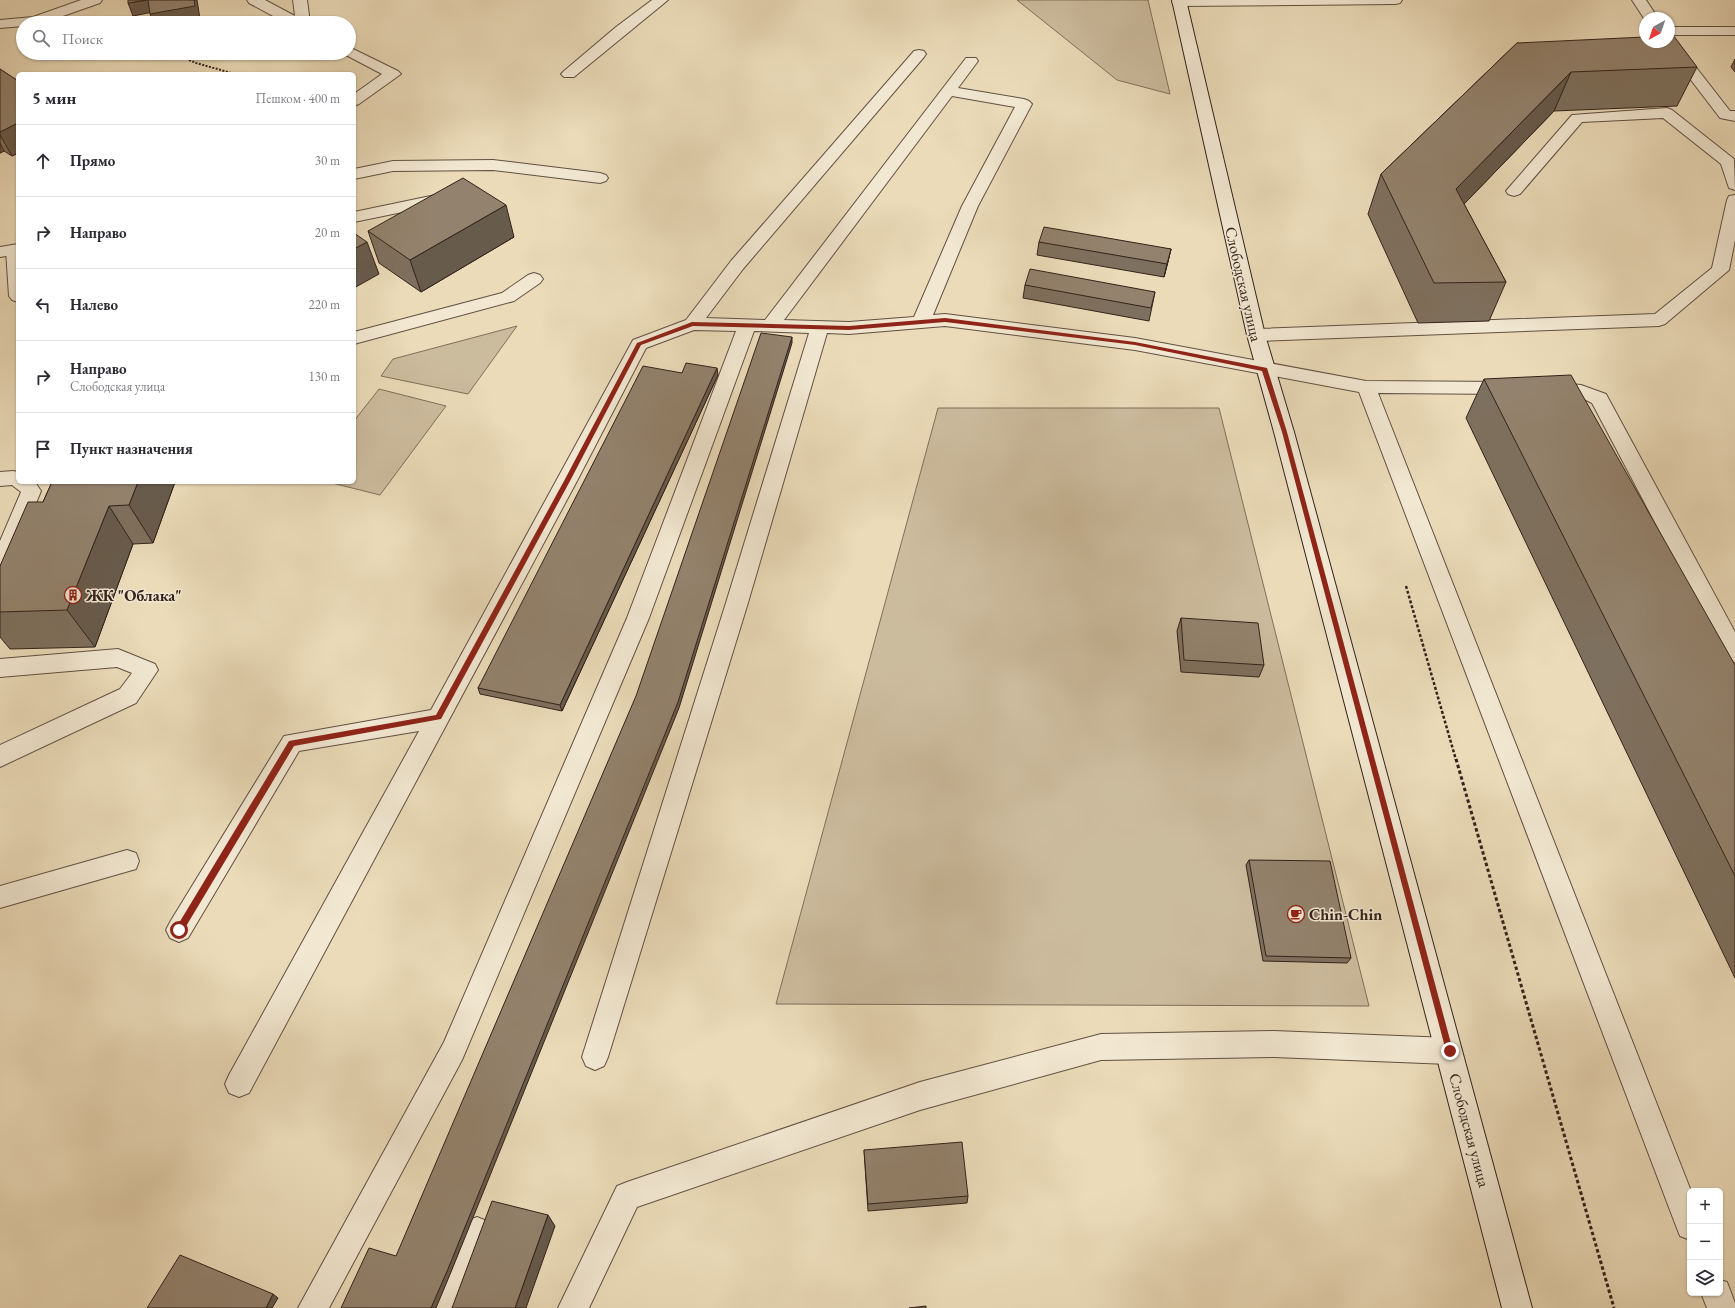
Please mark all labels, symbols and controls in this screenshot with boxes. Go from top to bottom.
north arrow [1639,12,1675,48]
search box [16,16,356,60]
icon: search [30,27,52,49]
text: Поиск [62,29,103,48]
text: 5 мин [32,87,76,109]
text: Пешком · 400 m [256,90,340,107]
icon: ahead [32,150,54,172]
text: Прямо [70,151,115,170]
text: 30 m [315,152,340,169]
icon: right [32,222,54,244]
text: Направо [70,223,127,242]
text: 20 m [315,224,340,241]
street label: Слободская улица [1220,225,1267,344]
icon: left [32,294,54,316]
text: Налево [70,295,118,314]
text: 220 m [309,296,340,313]
text: Направо [70,359,127,378]
icon: right [32,366,54,388]
text: 130 m [309,368,340,385]
text: Слободская улица [70,378,165,395]
icon: arrive [32,438,54,460]
text: Пункт назначения [70,439,193,458]
building icon: ЖК "Облака" [63,585,83,605]
place label: ЖК "Облака" [85,585,182,606]
cafe icon: Chin-Chin [1286,904,1306,924]
place label: Chin-Chin [1309,904,1382,925]
route start [170,921,188,939]
route end [1441,1042,1459,1060]
street label: Слободская улица [1444,1071,1495,1190]
map controls [1687,1188,1723,1296]
button: + [1687,1188,1723,1224]
button: − [1687,1224,1723,1260]
button: layers [1687,1260,1723,1296]

